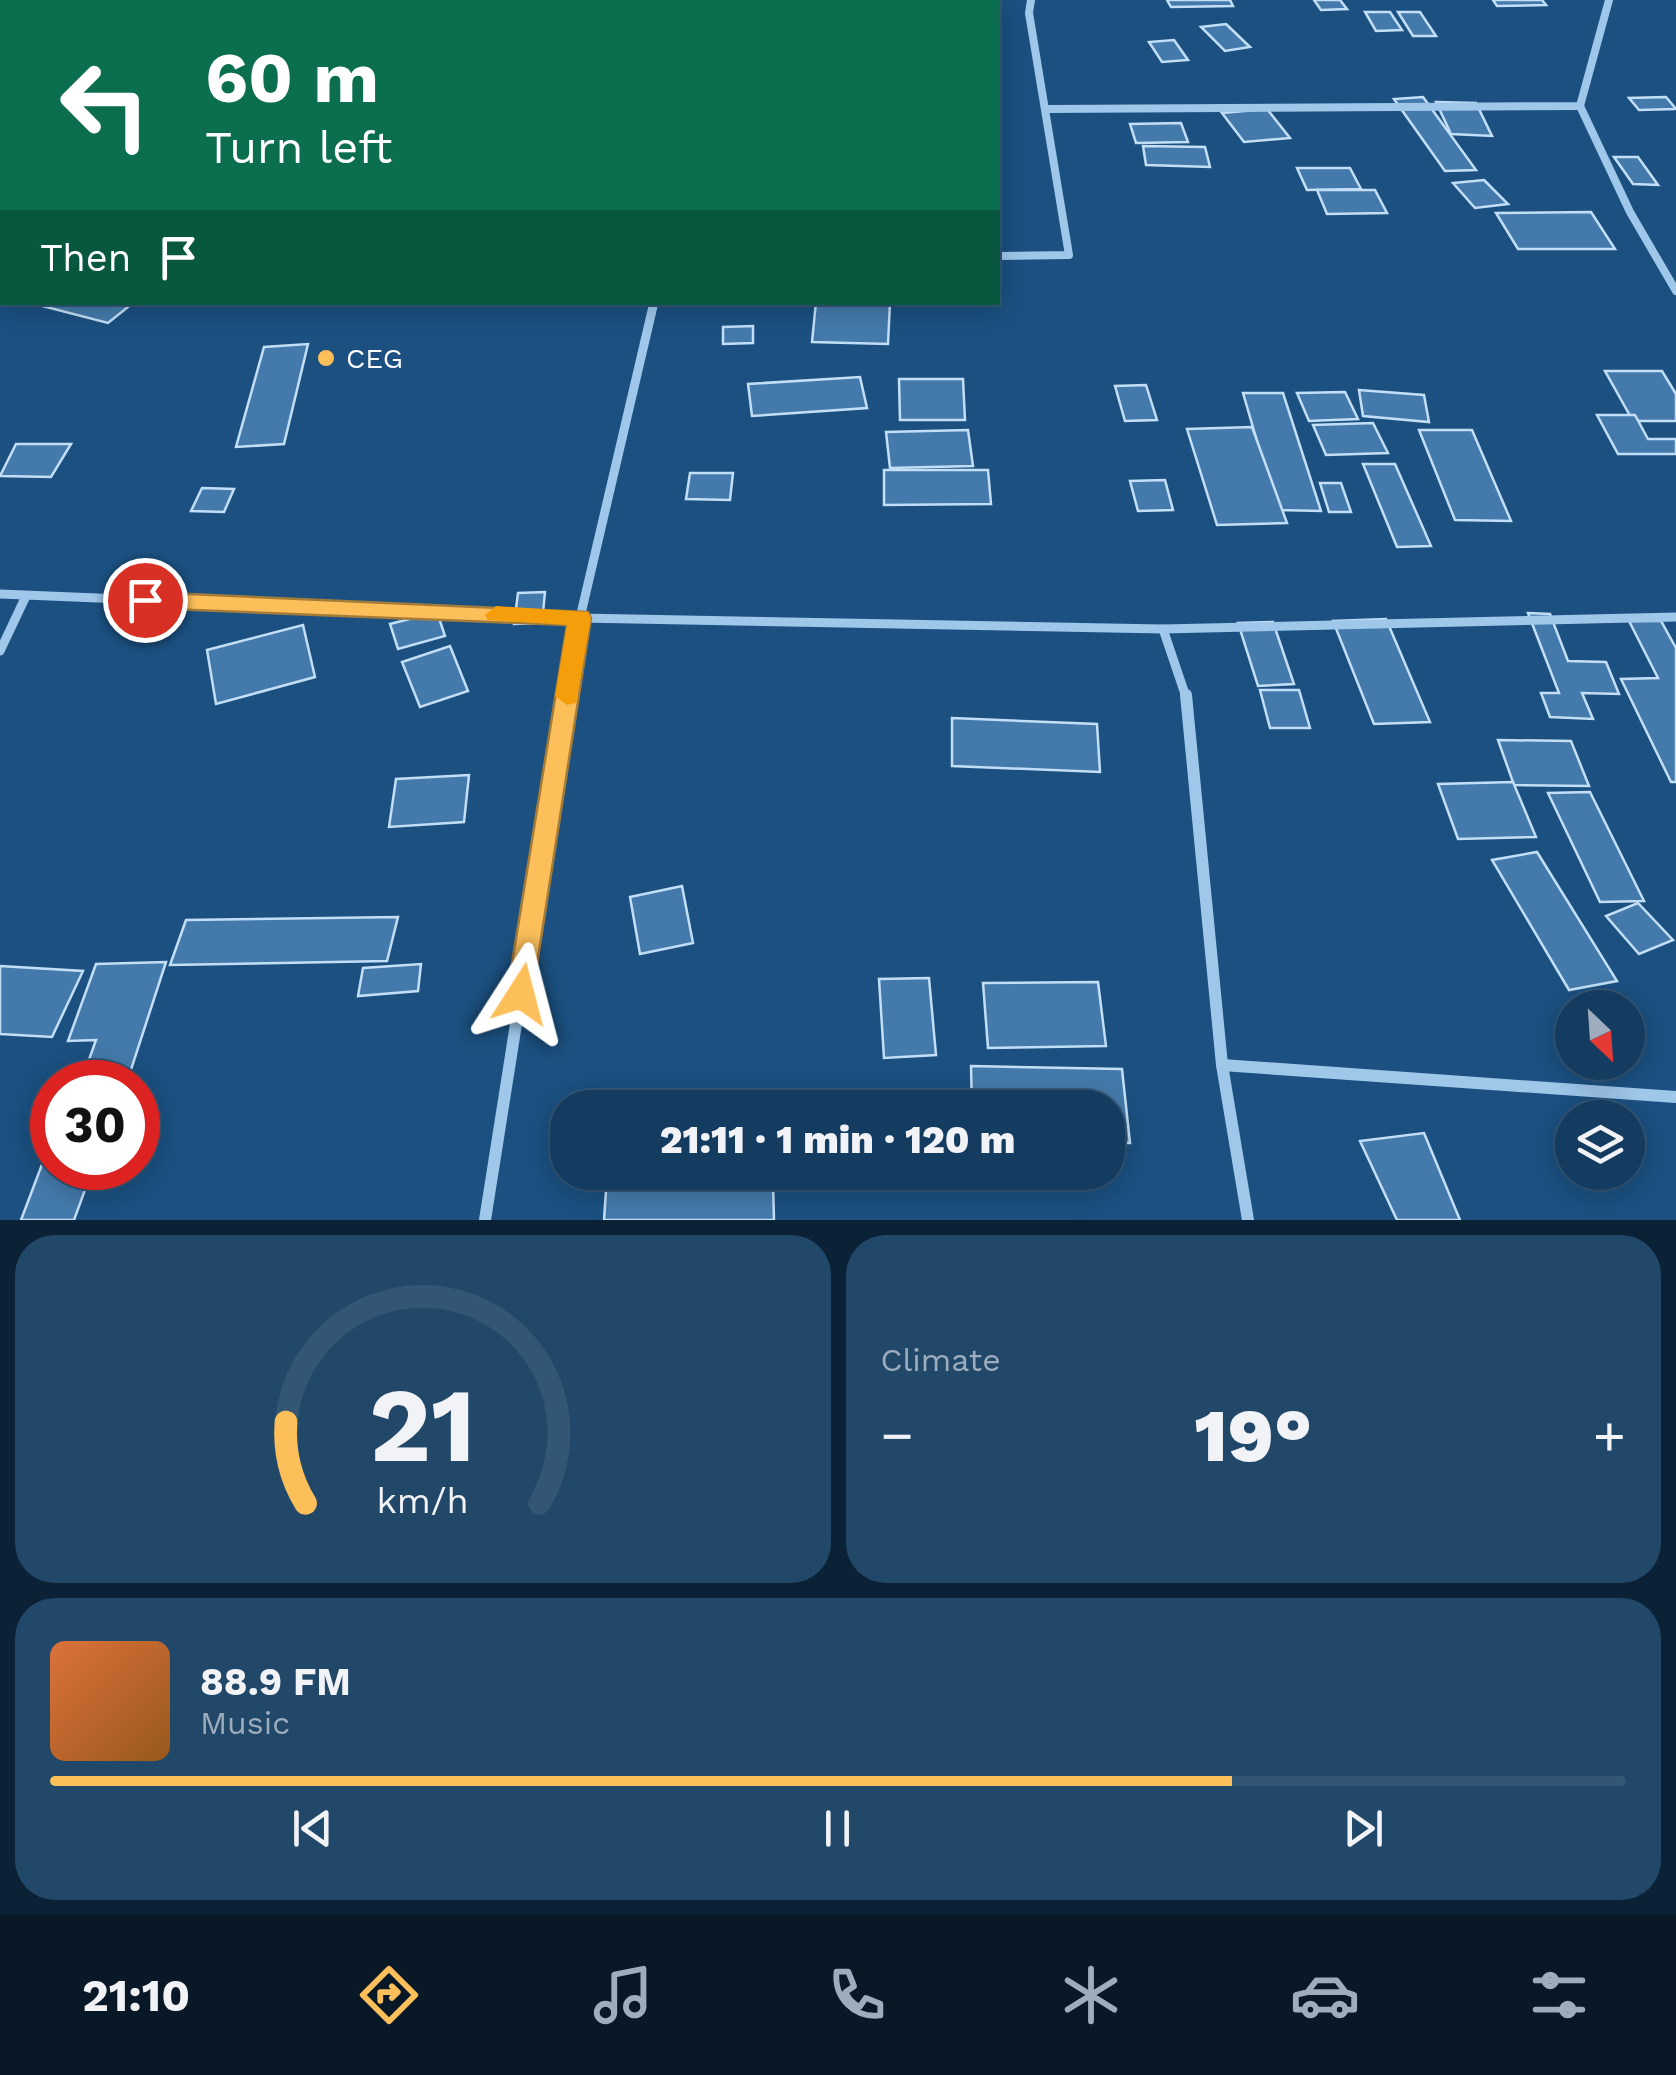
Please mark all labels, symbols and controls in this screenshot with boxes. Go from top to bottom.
text: 60 m [205,37,379,119]
icon: left [40,40,170,170]
text: Turn left [205,121,392,174]
icon: arrive [151,230,206,285]
text: Then [40,236,131,280]
place label: CEG [346,342,403,375]
marker: CEG [315,347,337,369]
pin [103,558,188,643]
icon: arrive [118,573,173,628]
position arrow [469,942,573,1046]
north arrow [1555,990,1645,1080]
map controls [1555,990,1645,1190]
speed limit sign: 30 [30,1060,160,1190]
button: layers [1555,1100,1645,1190]
text: 21:11 · 1 min · 120 m [660,1118,1015,1162]
text: Climate [881,1341,1001,1379]
text: 21 [369,1364,476,1486]
text: 19° [1194,1391,1312,1479]
text: − [881,1403,914,1467]
text: + [1593,1403,1626,1467]
text: km/h [377,1480,469,1522]
text: 88.9 FM [200,1660,351,1704]
text: Music [200,1704,290,1742]
icon: previous [285,1801,340,1856]
icon: pause [810,1801,865,1856]
icon: next [1336,1801,1391,1856]
icon: directions [354,1960,424,2030]
icon: music [588,1960,658,2030]
icon: phone [822,1960,892,2030]
icon: climate [1056,1960,1126,2030]
icon: car [1290,1960,1360,2030]
icon: filters [1524,1960,1594,2030]
text: 21:10 [82,1969,190,2022]

